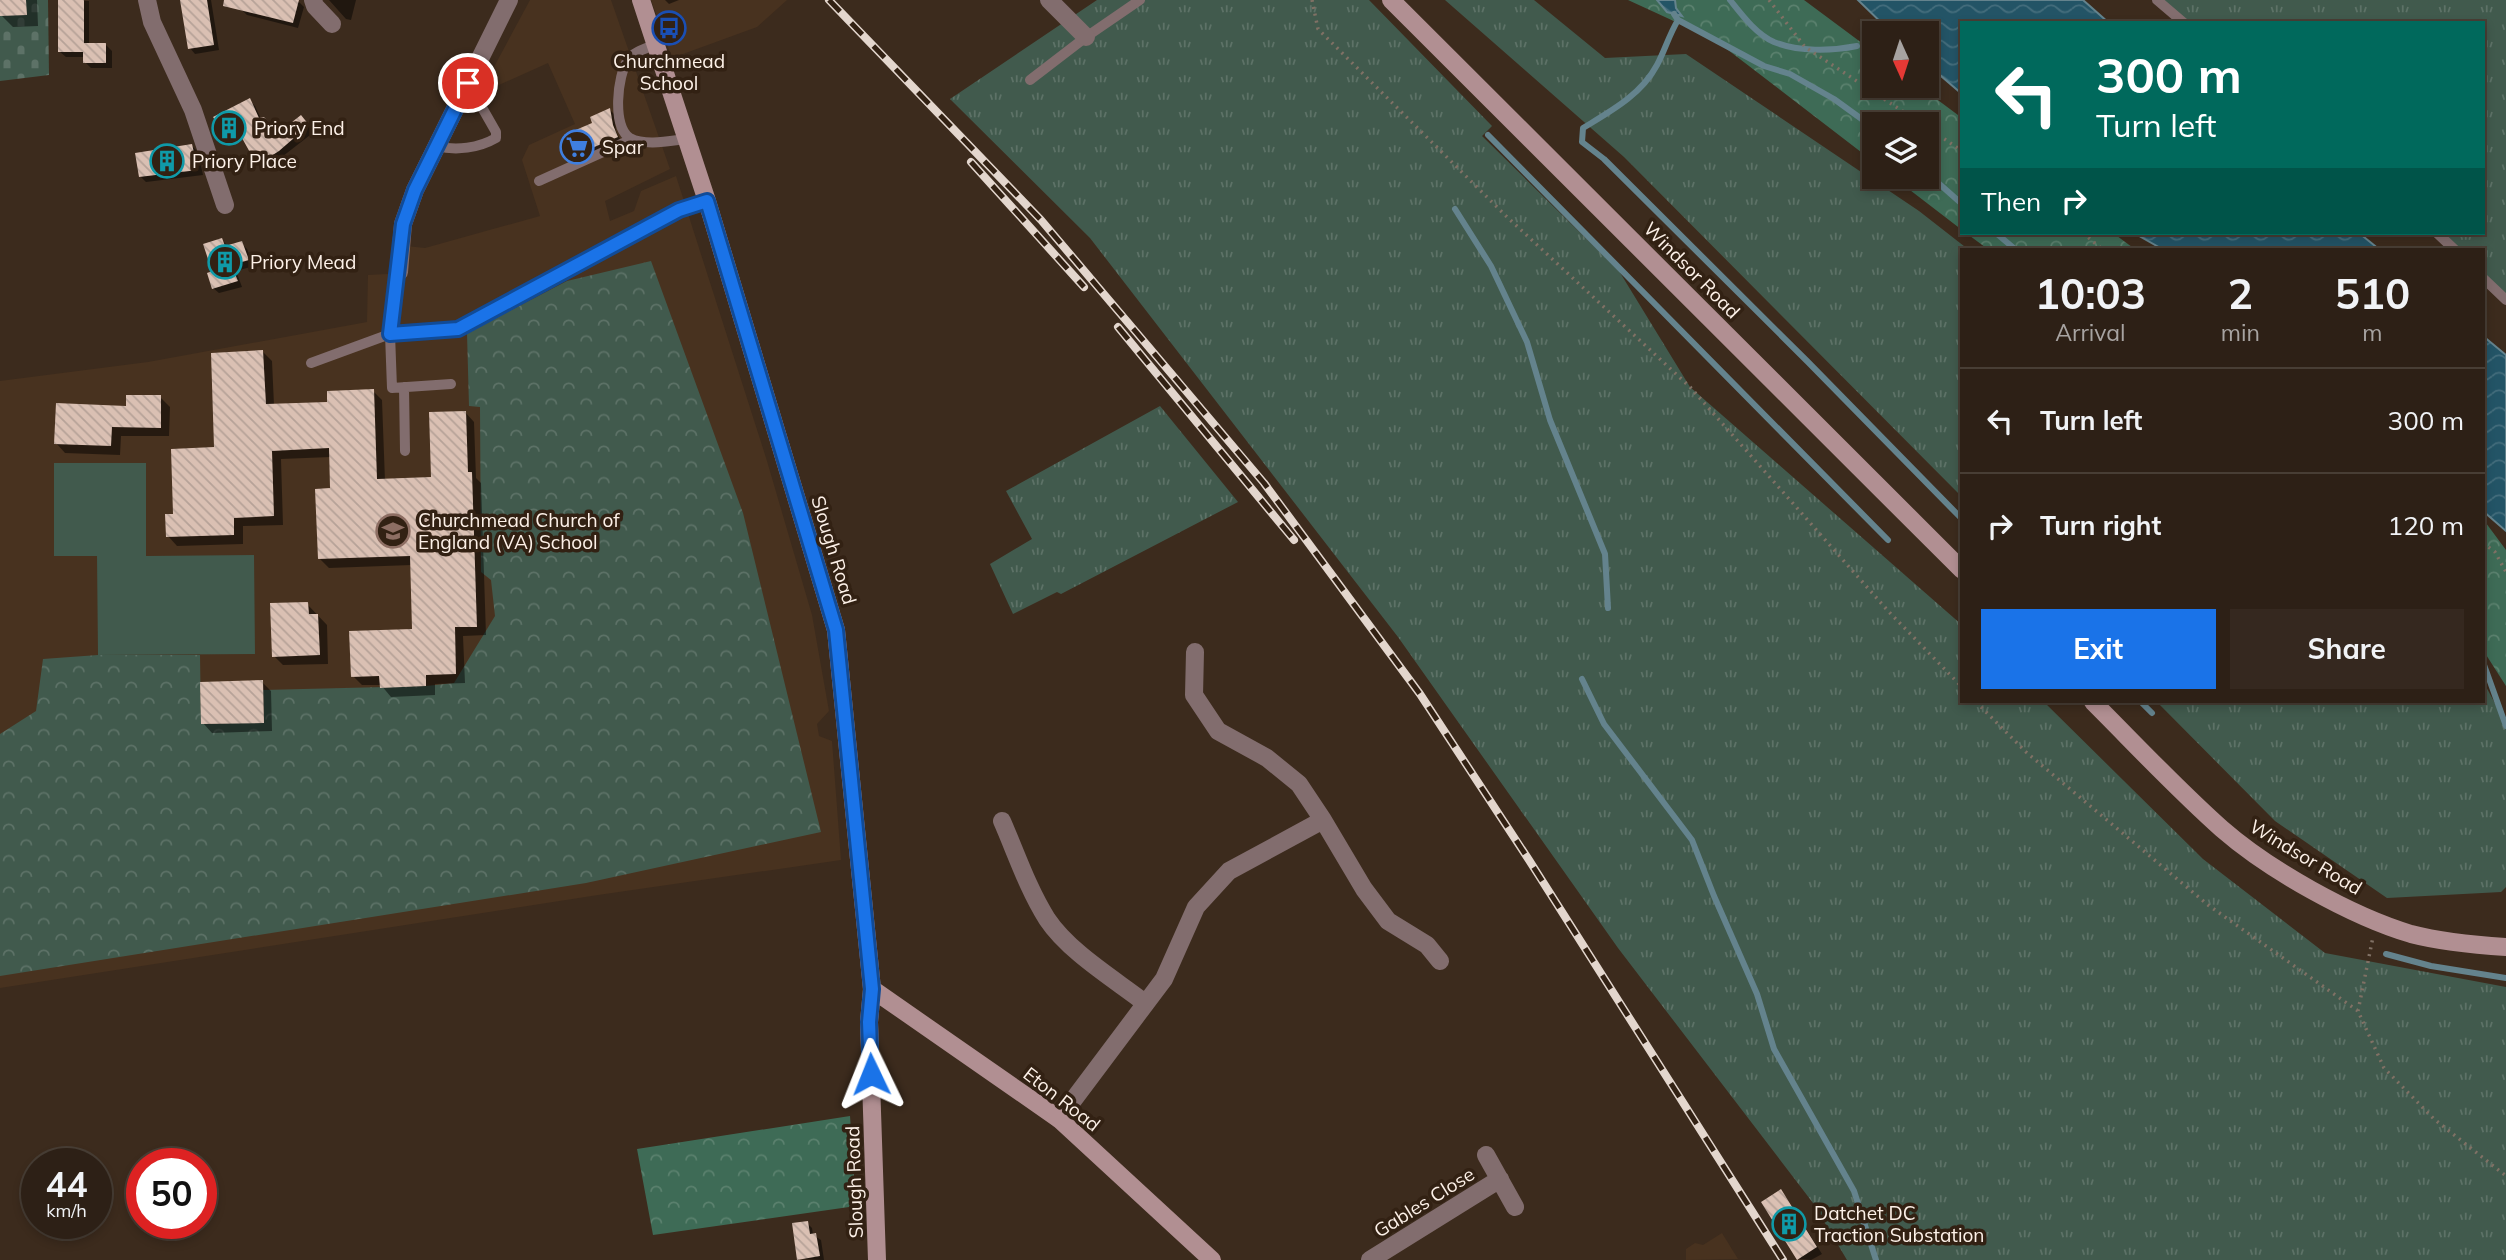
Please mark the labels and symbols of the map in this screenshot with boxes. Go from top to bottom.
bus stop icon: Churchmead School [650,9,688,47]
north arrow [1862,21,1939,98]
place label: Churchmead School [613,49,725,95]
pin [438,53,498,113]
building icon: Priory End [210,109,248,147]
place label: Priory End [254,116,345,140]
supermarket icon: Spar [558,128,596,166]
place label: Spar [602,135,644,159]
building icon: Priory Place [148,142,186,180]
place label: Priory Place [192,149,297,173]
street label: Windsor Road [1639,217,1745,323]
building icon: Priory Mead [206,243,244,281]
place label: Priory Mead [250,250,356,274]
street label: Slough Road [806,493,862,607]
place label: Churchmead Church of England (VA) School [418,508,620,554]
school or university icon: Churchmead Church of England (VA) School [374,512,412,550]
street label: Windsor Road [2245,814,2367,900]
position arrow [834,1037,908,1111]
street label: Eton Road [1019,1061,1105,1137]
street label: Slough Road [840,1125,868,1239]
speed limit sign: 50 [126,1148,217,1239]
street label: Gables Close [1369,1162,1479,1242]
place label: Datchet DC Traction Substation [1814,1201,1985,1247]
building icon: Datchet DC Traction Substation [1770,1205,1808,1243]

